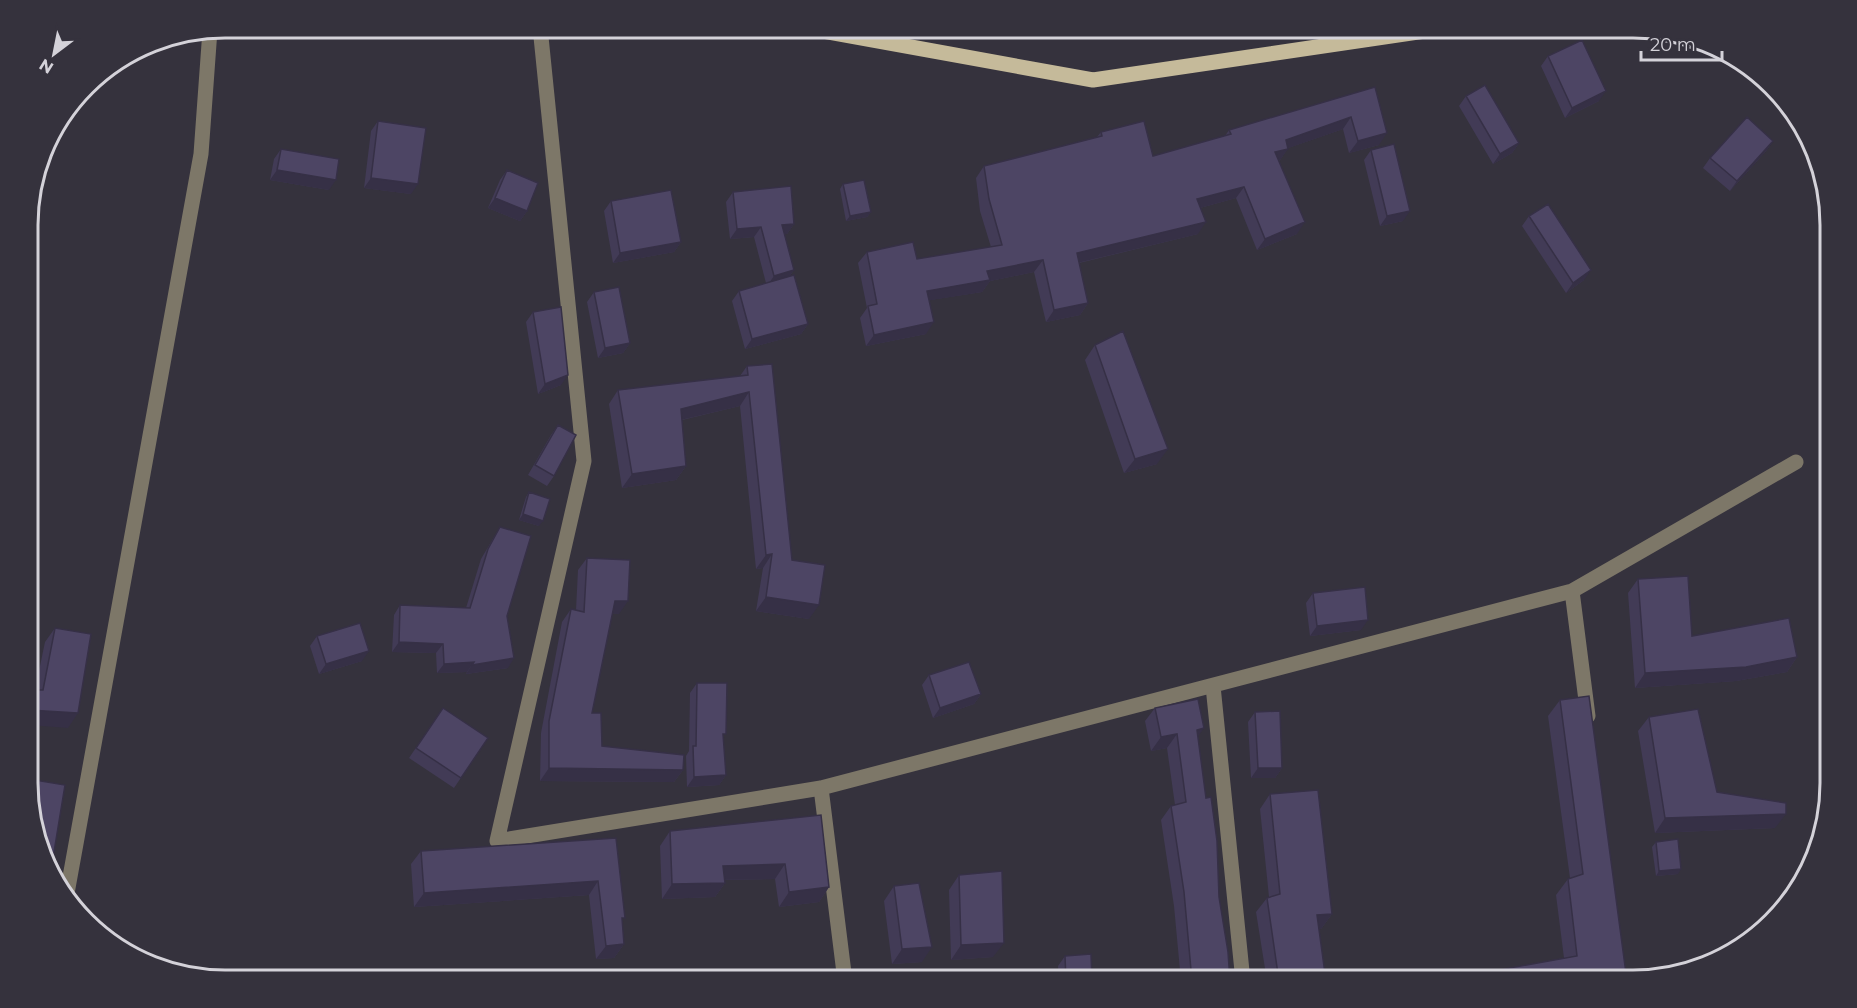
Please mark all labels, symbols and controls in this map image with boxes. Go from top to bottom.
north arrow [24,24,84,84]
scale bar [1641,24,1722,62]
text: 20 m [1650,34,1696,56]
text: N [36,55,57,78]

